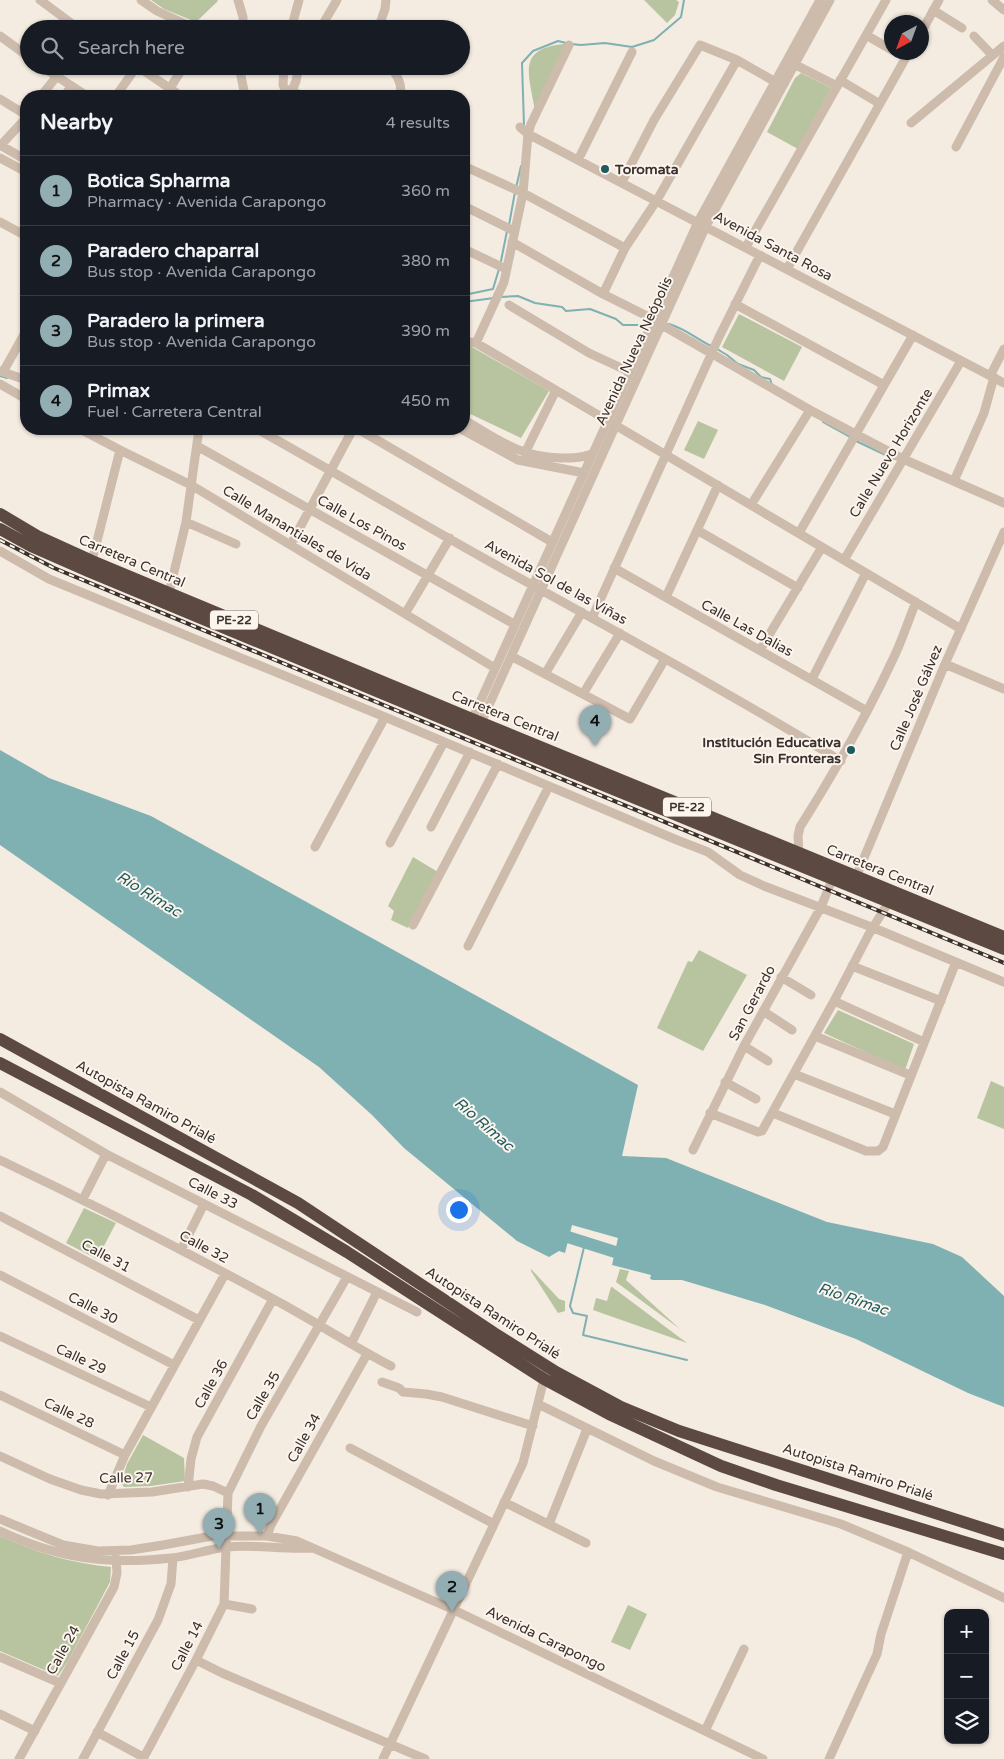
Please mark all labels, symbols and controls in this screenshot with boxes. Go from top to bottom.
north arrow [884,15,929,60]
search box [20,20,470,75]
icon: search [38,34,66,62]
text: Search here [78,37,185,59]
text: Nearby [40,110,113,135]
text: 4 results [386,113,450,133]
place label: Toromata [614,161,679,178]
marker: Toromata [599,163,611,175]
text: Botica Spharma [87,170,230,192]
text: 1 [51,181,61,201]
text: 360 m [401,181,450,201]
text: Pharmacy · Avenida Carapongo [87,192,326,212]
street label: Avenida Santa Rosa [711,207,835,285]
text: Paradero chaparral [87,240,259,262]
text: 2 [51,251,61,271]
text: 380 m [401,251,450,271]
text: Bus stop · Avenida Carapongo [87,262,316,282]
street label: Avenida Nueva Neópolis [592,274,676,428]
text: Paradero la primera [87,310,265,332]
text: 3 [51,321,61,341]
text: 390 m [401,321,450,341]
text: Bus stop · Avenida Carapongo [87,332,316,352]
text: Primax [87,380,150,402]
street label: Calle Nuevo Horizonte [846,385,936,521]
text: 4 [51,391,61,411]
text: 450 m [401,391,450,411]
text: Fuel · Carretera Central [87,402,262,422]
street label: Calle Manantiales de Vida [219,482,375,584]
street label: Calle Los Pinos [314,491,410,555]
street label: Carretera Central [76,531,188,591]
street label: Avenida Sol de las Viñas [482,536,630,628]
street label: Calle Las Dalias [698,596,796,660]
road number: PE-22 [210,610,258,630]
street label: Calle José Gálvez [886,642,946,754]
street label: Carretera Central [449,687,561,745]
pin: 4 [579,705,611,746]
place label: Institución Educativa Sin Fronteras [702,734,841,767]
marker: Institución Educativa Sin Fronteras [845,744,857,756]
road number: PE-22 [663,798,711,816]
street label: Carretera Central [824,841,936,899]
water label: Río Rímac [114,867,186,922]
street label: San Gerardo [725,962,779,1044]
street label: Autopista Ramiro Prialé [73,1056,219,1148]
water label: Río Rímac [451,1094,519,1156]
street label: Calle 33 [185,1173,241,1213]
your location [446,1197,472,1223]
street label: Calle 32 [176,1227,232,1267]
street label: Calle 31 [78,1236,134,1276]
street label: Autopista Ramiro Prialé [422,1263,564,1363]
water label: Río Rímac [816,1279,892,1320]
street label: Calle 30 [65,1288,121,1328]
street label: Calle 29 [53,1340,109,1378]
street label: Calle 36 [191,1356,232,1412]
street label: Calle 35 [242,1368,284,1424]
street label: Calle 28 [41,1394,97,1432]
street label: Calle 34 [284,1410,325,1466]
street label: Autopista Ramiro Prialé [781,1440,935,1504]
street label: Calle 27 [99,1469,153,1487]
pin: 1 [244,1493,276,1534]
pin: 3 [203,1508,235,1549]
pin: 2 [436,1571,468,1612]
street label: Avenida Carapongo [483,1603,609,1675]
map controls [944,1609,989,1744]
button: + [944,1609,989,1654]
street label: Calle 14 [167,1618,207,1674]
street label: Calle 24 [43,1622,84,1678]
street label: Calle 15 [103,1627,143,1683]
button: − [944,1654,989,1699]
button: layers [944,1699,989,1744]

